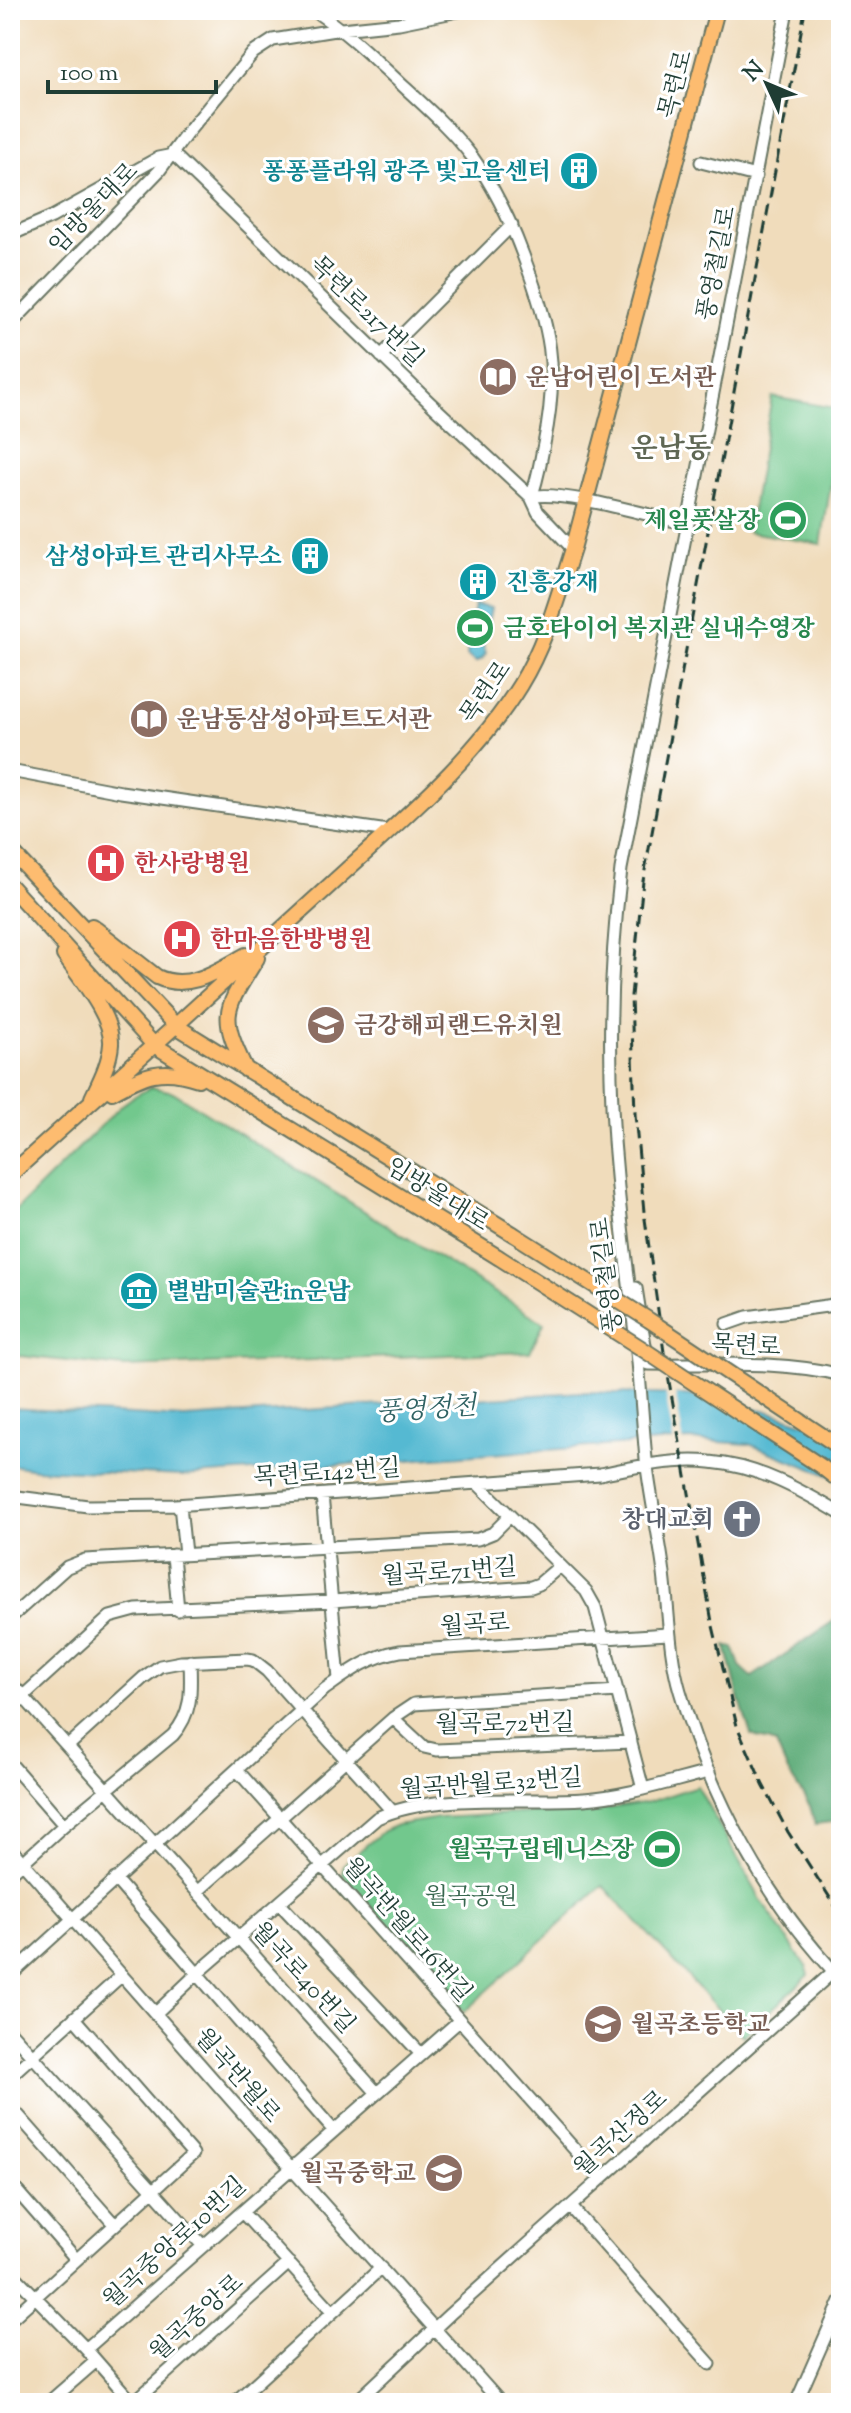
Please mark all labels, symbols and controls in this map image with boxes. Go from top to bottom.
scale bar [48,44,216,94]
north arrow [727,44,807,124]
street label: 목련로 [652,47,702,123]
text: N [737,54,773,90]
text: 100 m [60,57,118,91]
building icon: 퐁퐁플라워 광주 빛고을센터 [558,150,600,192]
street label: 임방울대로 [42,156,147,263]
place label: 퐁퐁플라워 광주 빛고을센터 [263,156,551,190]
street label: 풍영철길로 [690,203,746,324]
street label: 목련로217번길 [301,249,430,376]
library icon: 운남어린이 도서관 [477,356,519,398]
place label: 운남어린이 도서관 [526,362,717,396]
district label: 운남동 [630,430,712,470]
sports icon: 제일풋살장 [767,499,809,541]
place label: 제일풋살장 [644,505,761,539]
building icon: 삼성아파트 관리사무소 [289,535,331,577]
place label: 삼성아파트 관리사무소 [45,541,282,575]
building icon: 진흥강재 [457,561,499,603]
place label: 진흥강재 [506,567,599,601]
sports icon: 금호타이어 복지관 실내수영장 [454,607,496,649]
place label: 금호타이어 복지관 실내수영장 [503,613,815,647]
street label: 목련로 [453,655,521,731]
library icon: 운남동삼성아파트도서관 [128,698,170,740]
place label: 운남동삼성아파트도서관 [177,704,432,738]
hospital icon: 한사랑병원 [85,842,127,884]
place label: 한사랑병원 [134,848,250,882]
hospital icon: 한마음한방병원 [161,918,203,960]
place label: 한마음한방병원 [210,924,372,958]
school or university icon: 금강해피랜드유치원 [305,1004,347,1046]
place label: 금강해피랜드유치원 [354,1010,563,1044]
street label: 임방울대로 [379,1151,495,1241]
street label: 풍영철길로 [584,1215,632,1334]
museum icon: 별밤미술관in운남 [118,1270,160,1312]
place label: 별밤미술관in운남 [167,1276,351,1310]
street label: 목련로 [710,1328,782,1366]
water label: 풍영정천 [375,1388,479,1432]
street label: 목련로142번길 [252,1452,402,1496]
church icon: 창대교회 [721,1498,763,1540]
place label: 창대교회 [621,1504,714,1538]
street label: 월곡로71번길 [380,1551,518,1595]
street label: 월곡로 [439,1607,511,1645]
street label: 월곡로72번길 [435,1707,575,1743]
street label: 월곡반월로32번길 [399,1762,584,1808]
sports icon: 월곡구립테니스장 [641,1828,683,1870]
place label: 월곡구립테니스장 [449,1834,635,1868]
street label: 월곡반월로16번길 [334,1850,479,2010]
park label: 월곡공원 [425,1881,517,1915]
street label: 월곡로40번길 [243,1915,362,2042]
school or university icon: 월곡초등학교 [582,2003,624,2045]
place label: 월곡초등학교 [631,2009,770,2043]
street label: 월곡반월로 [186,2021,287,2131]
street label: 월곡산정로 [567,2083,676,2186]
school or university icon: 월곡중학교 [423,2152,465,2194]
place label: 월곡중학교 [300,2158,416,2192]
street label: 월곡중앙로10번길 [96,2170,255,2317]
street label: 월곡중앙로 [143,2267,252,2370]

